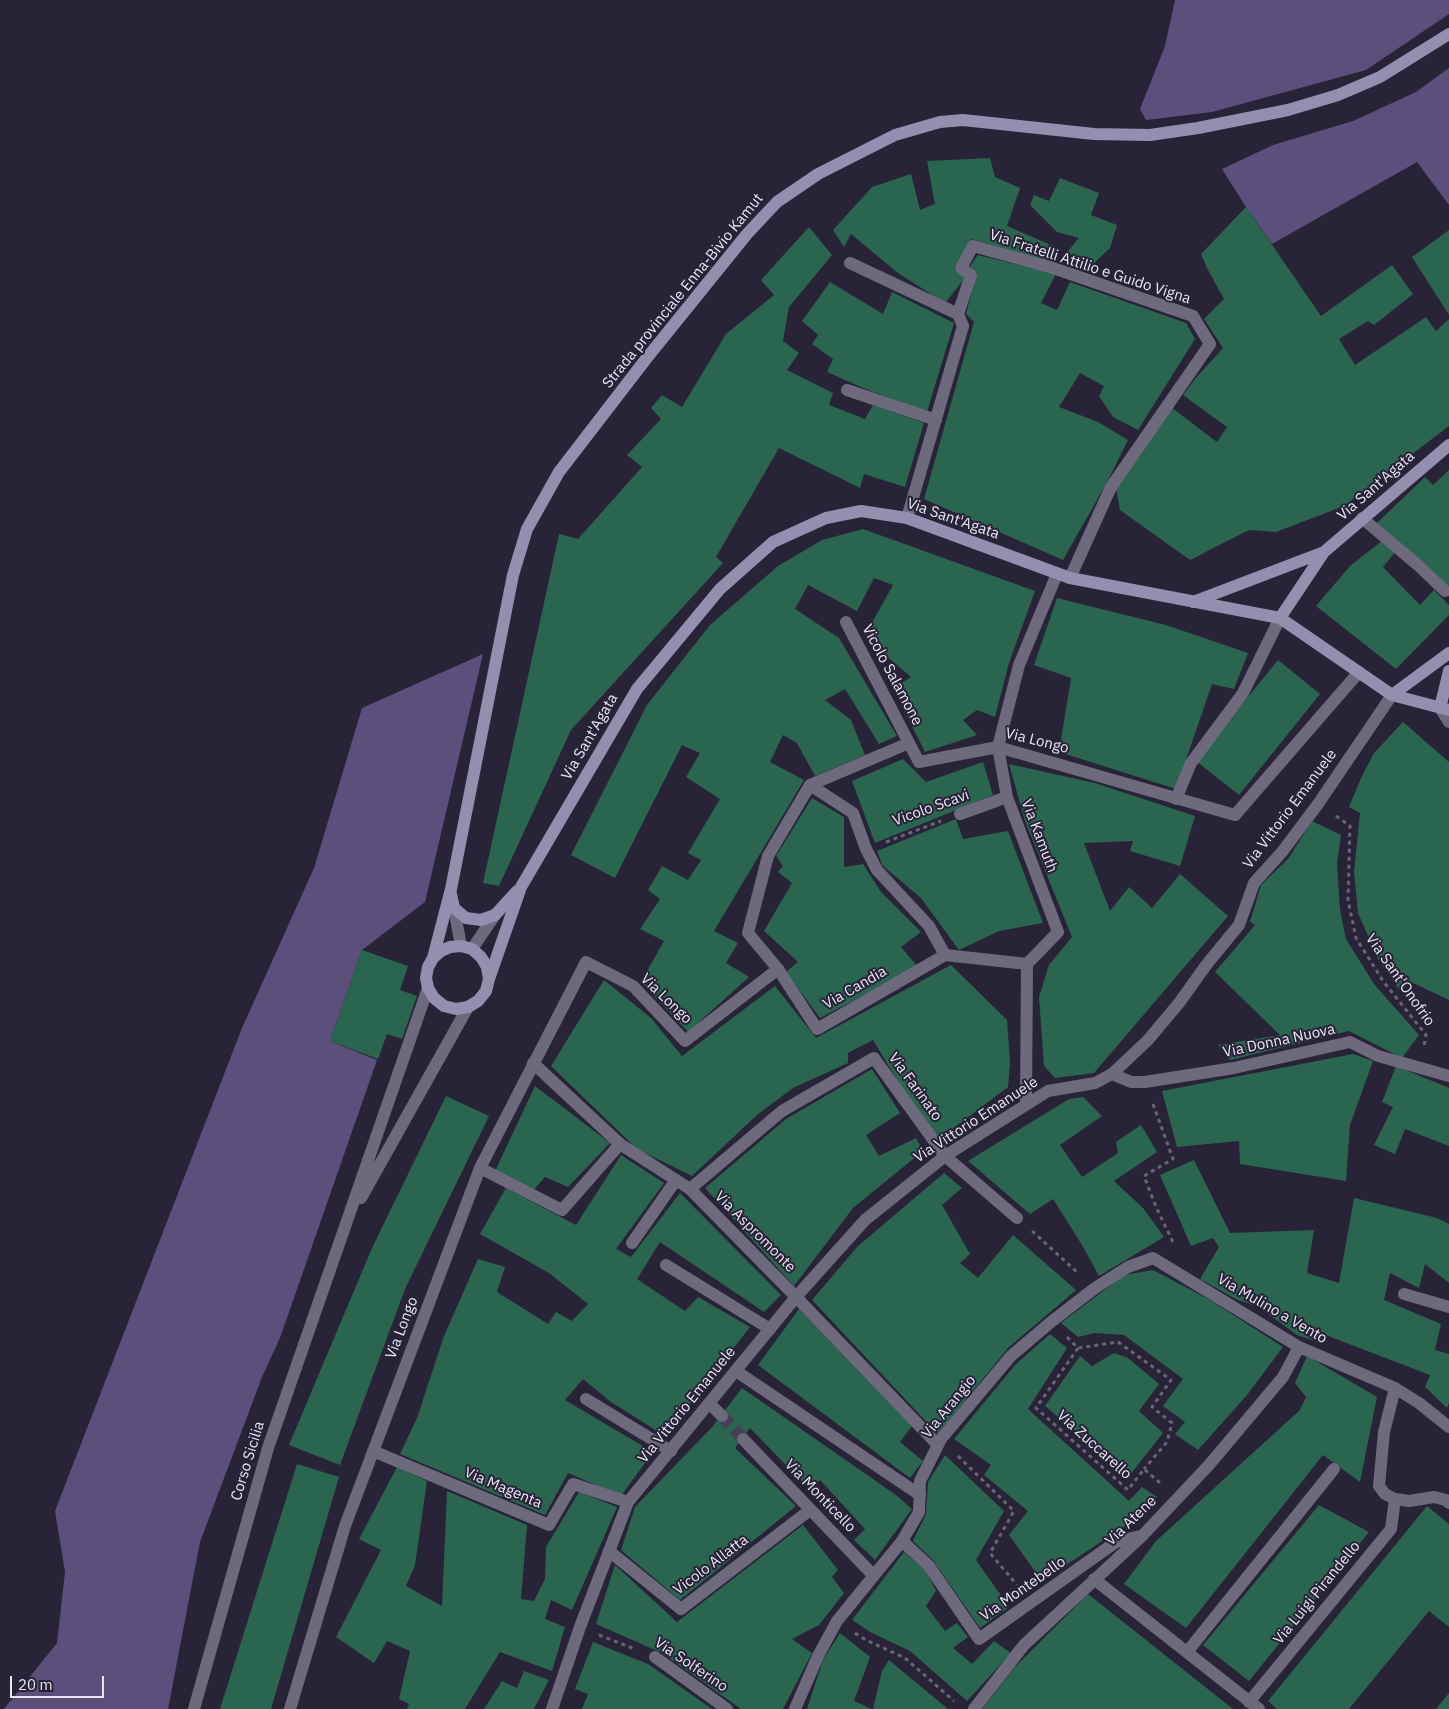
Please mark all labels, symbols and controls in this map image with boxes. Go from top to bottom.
street label: Strada provinciale Enna-Bivio Kamut [599,190,767,392]
street label: Via Fratelli Attilio e Guido Vigna [987,226,1193,308]
street label: Via Sant'Agata [1334,448,1418,524]
street label: Via Sant'Agata [904,495,1002,543]
street label: Vicolo Salamone [858,621,926,729]
street label: Via Sant'Agata [558,691,622,783]
street label: Via Longo [1003,724,1071,758]
street label: Via Vittorio Emanuele [1239,746,1341,872]
street label: Vicolo Scavi [890,786,972,830]
street label: Via Kamuth [1017,797,1061,875]
street label: Via Sant'Onofrio [1362,930,1438,1030]
street label: Via Candia [820,963,890,1013]
street label: Via Longo [636,970,696,1028]
street label: Via Donna Nuova [1221,1020,1337,1062]
street label: Via Farinato [884,1050,946,1124]
street label: Via Vittorio Emanuele [910,1073,1042,1167]
street label: Via Aspromonte [711,1188,799,1276]
street label: Via Mulino a Vento [1214,1270,1330,1348]
street label: Via Longo [382,1294,422,1362]
street label: Via Vittorio Emanuele [634,1343,740,1467]
street label: Via Arangio [918,1372,980,1442]
street label: Via Zuccarello [1053,1407,1135,1483]
street label: Corso Sicilia [227,1419,269,1503]
street label: Via Monticello [781,1456,859,1536]
street label: Via Magenta [462,1464,544,1512]
street label: Via Atene [1102,1492,1160,1550]
street label: Vicolo Allatta [670,1531,752,1599]
street label: Via Luigi Pirandello [1270,1538,1364,1648]
street label: Via Montebello [977,1553,1069,1625]
street label: Via Solferino [651,1634,731,1696]
scale bar [12,1666,106,1698]
text: 20 m [18,1675,53,1694]

